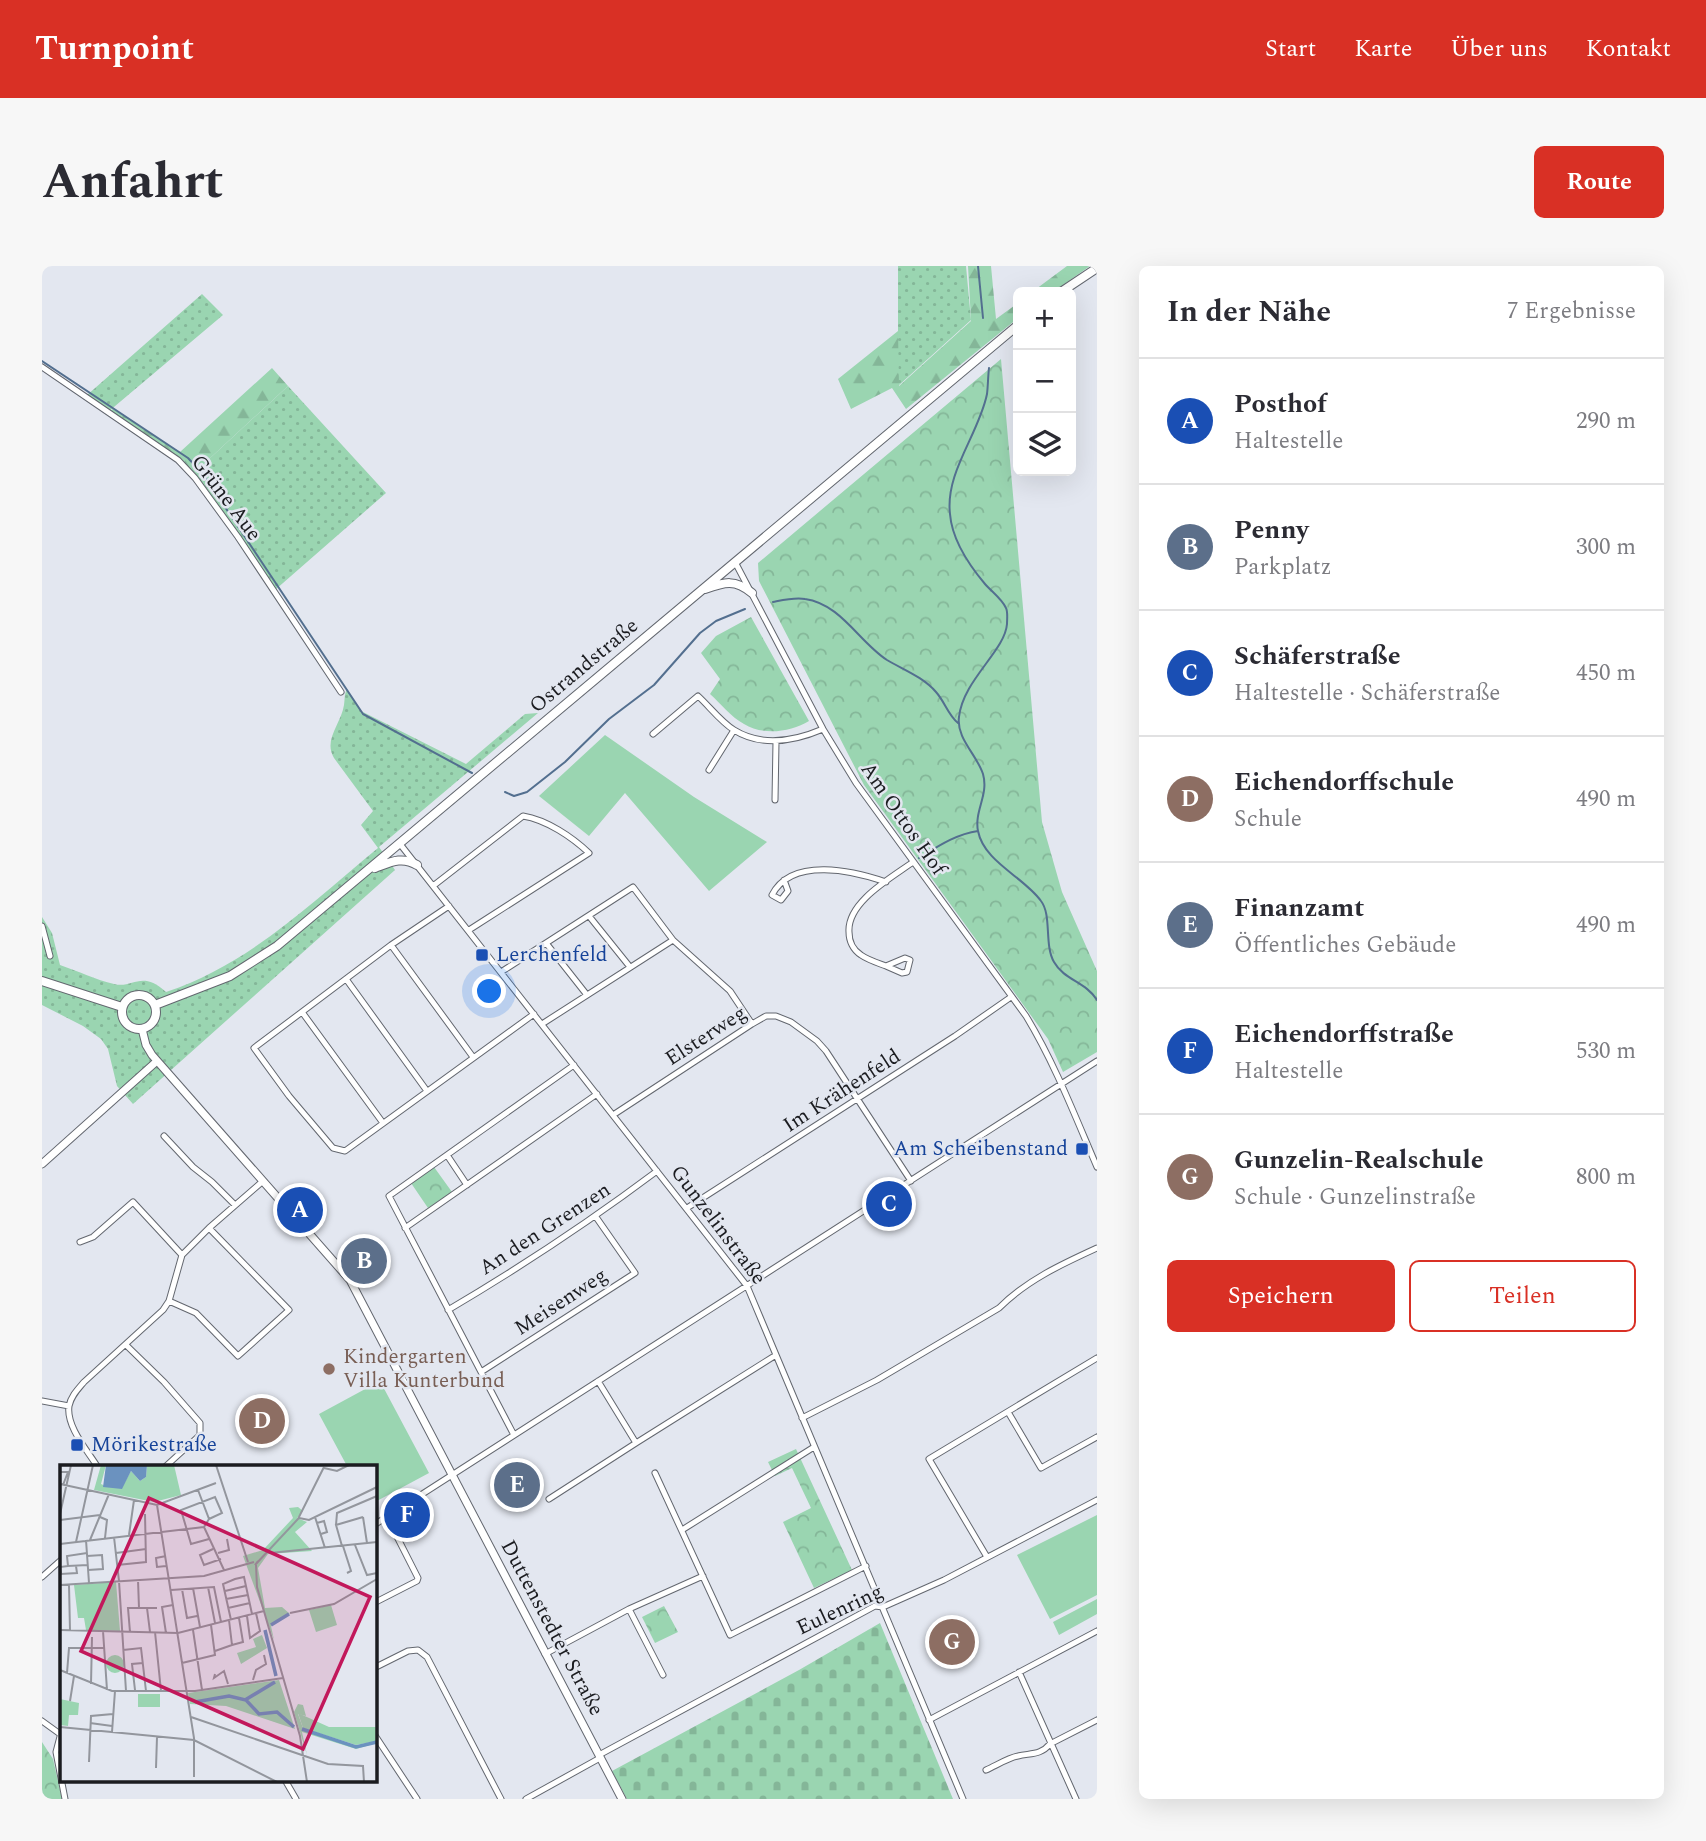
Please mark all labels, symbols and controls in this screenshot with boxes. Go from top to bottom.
text: Turnpoint [35,24,194,74]
text: Start [1265,31,1316,67]
text: Karte [1354,31,1412,67]
text: Über uns [1450,31,1548,67]
text: Kontakt [1586,31,1671,67]
text: Anfahrt [42,145,223,220]
button: Route [1534,146,1664,218]
map controls [1013,287,1076,476]
button: + [1013,287,1076,350]
text: In der Nähe [1167,289,1331,335]
text: 7 Ergebnisse [1507,294,1636,329]
button: − [1013,350,1076,413]
text: Posthof [1234,384,1327,424]
text: A [1181,404,1199,439]
text: 290 m [1576,404,1636,439]
button: layers [1013,413,1076,476]
text: Haltestelle [1234,424,1343,459]
street label: Grüne Aue [183,448,269,548]
text: Penny [1234,510,1309,550]
text: B [1182,530,1198,565]
text: 300 m [1576,530,1636,565]
text: Parkplatz [1234,550,1332,585]
street label: Ostrandstraße [522,611,646,721]
text: Schäferstraße [1234,636,1401,676]
text: C [1182,656,1198,691]
text: 450 m [1576,656,1636,691]
text: Haltestelle · Schäferstraße [1234,676,1500,711]
street label: Am Ottos Hof [852,756,955,884]
text: Eichendorffschule [1234,762,1454,802]
text: D [1181,782,1199,817]
text: 490 m [1576,782,1636,817]
text: Schule [1234,802,1302,837]
text: Finanzamt [1234,888,1364,928]
text: E [1182,908,1198,943]
text: 490 m [1576,908,1636,943]
text: Öffentliches Gebäude [1234,928,1456,963]
place label: Lerchenfeld [496,939,608,971]
marker: Lerchenfeld [474,947,490,963]
your location [472,974,506,1008]
street label: Elsterweg [659,997,753,1075]
text: Eichendorffstraße [1234,1014,1454,1054]
text: F [1183,1034,1197,1069]
text: 530 m [1576,1034,1636,1069]
street label: Im Krähenfeld [777,1041,907,1141]
text: Haltestelle [1234,1054,1343,1089]
place label: Am Scheibenstand [894,1133,1068,1165]
text: Gunzelin-Realschule [1234,1140,1484,1180]
marker: Am Scheibenstand [1074,1141,1090,1157]
street label: Gunzelinstraße [662,1158,774,1292]
text: G [1181,1160,1199,1195]
text: 800 m [1576,1160,1636,1195]
street label: An den Grenzen [473,1174,617,1284]
pin: C [866,1178,912,1230]
text: Schule · Gunzelinstraße [1234,1180,1476,1215]
pin: A [277,1184,323,1236]
pin: B [341,1235,387,1287]
street label: Meisenweg [508,1260,614,1344]
button: Speichern [1167,1260,1395,1332]
button: Teilen [1409,1260,1636,1332]
place label: Kindergarten Villa Kunterbund [343,1341,505,1397]
marker: Kindergarten Villa Kunterbund [321,1361,337,1377]
pin: D [239,1395,285,1447]
place label: Mörikestraße [91,1429,217,1461]
marker: Mörikestraße [69,1437,85,1453]
pin: E [494,1459,540,1511]
inset map [60,1465,376,1782]
pin: F [384,1489,430,1541]
street label: Duttenstedter Straße [492,1534,612,1722]
street label: Eulenring [791,1576,889,1644]
pin: G [929,1616,975,1668]

